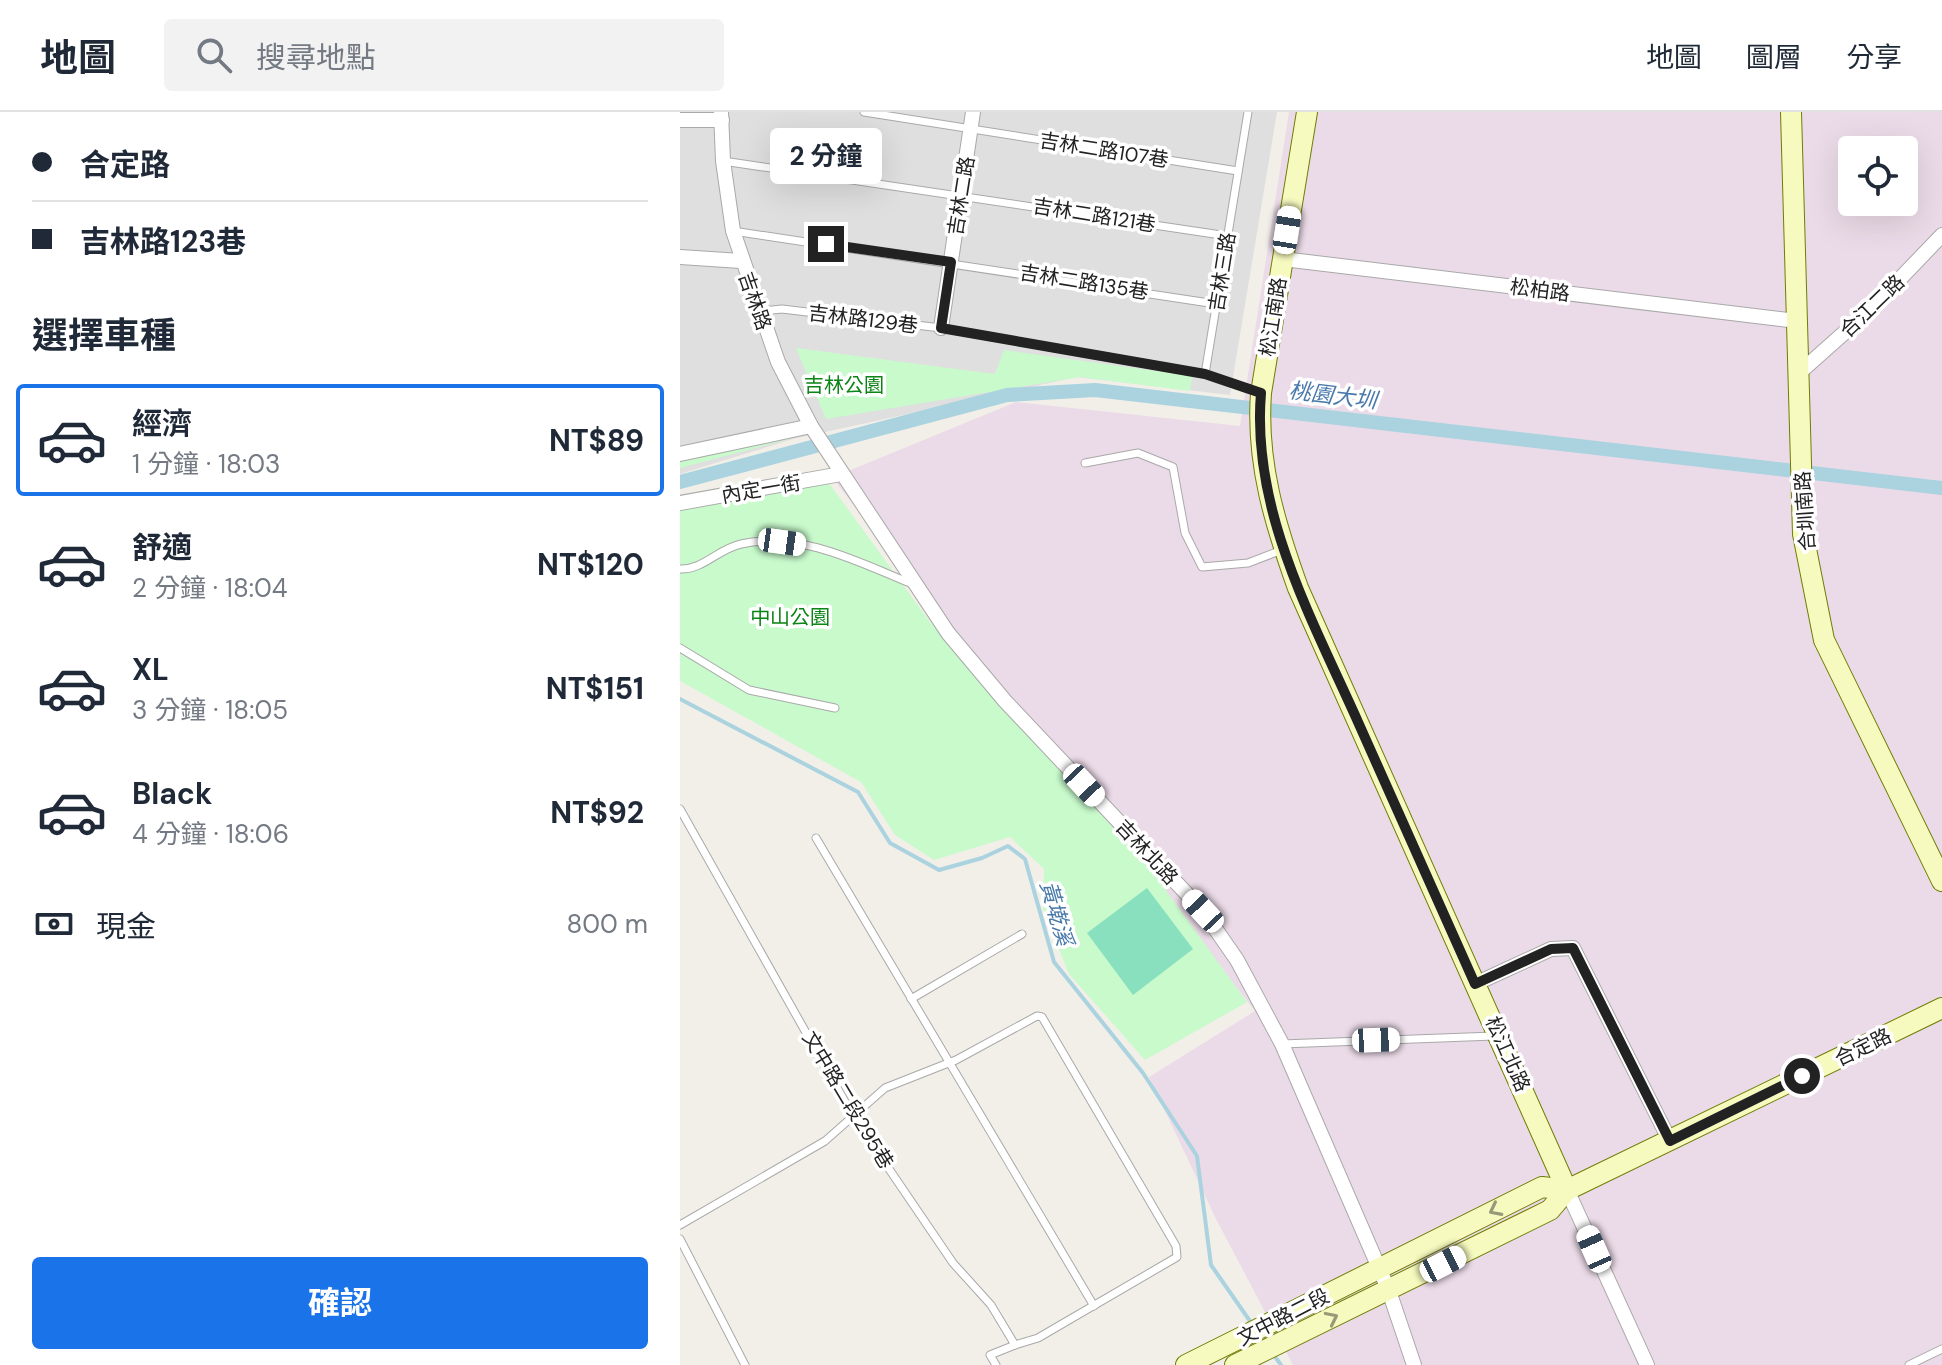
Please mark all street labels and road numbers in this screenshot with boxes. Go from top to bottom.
street label: 吉林二路107巷 [1038,127,1170,173]
street label: 吉林二路 [942,154,980,238]
street label: 吉林二路121巷 [1031,192,1157,238]
street label: 吉林三路 [1203,230,1241,314]
street label: 吉林二路135巷 [1018,259,1150,305]
street label: 吉林路 [733,268,777,334]
street label: 合江二路 [1834,269,1910,343]
street label: 松柏路 [1509,273,1571,307]
street label: 松江南路 [1254,275,1292,359]
street label: 吉林路129巷 [807,299,919,339]
street label: 內定一街 [719,469,803,509]
street label: 合圳南路 [1789,470,1821,552]
street label: 吉林北路 [1110,814,1184,890]
street label: 松江北路 [1480,1012,1536,1096]
street label: 合定路 [1830,1022,1896,1072]
street label: 文中路二段295巷 [797,1026,899,1174]
street label: 文中路二段 [1233,1283,1333,1351]

